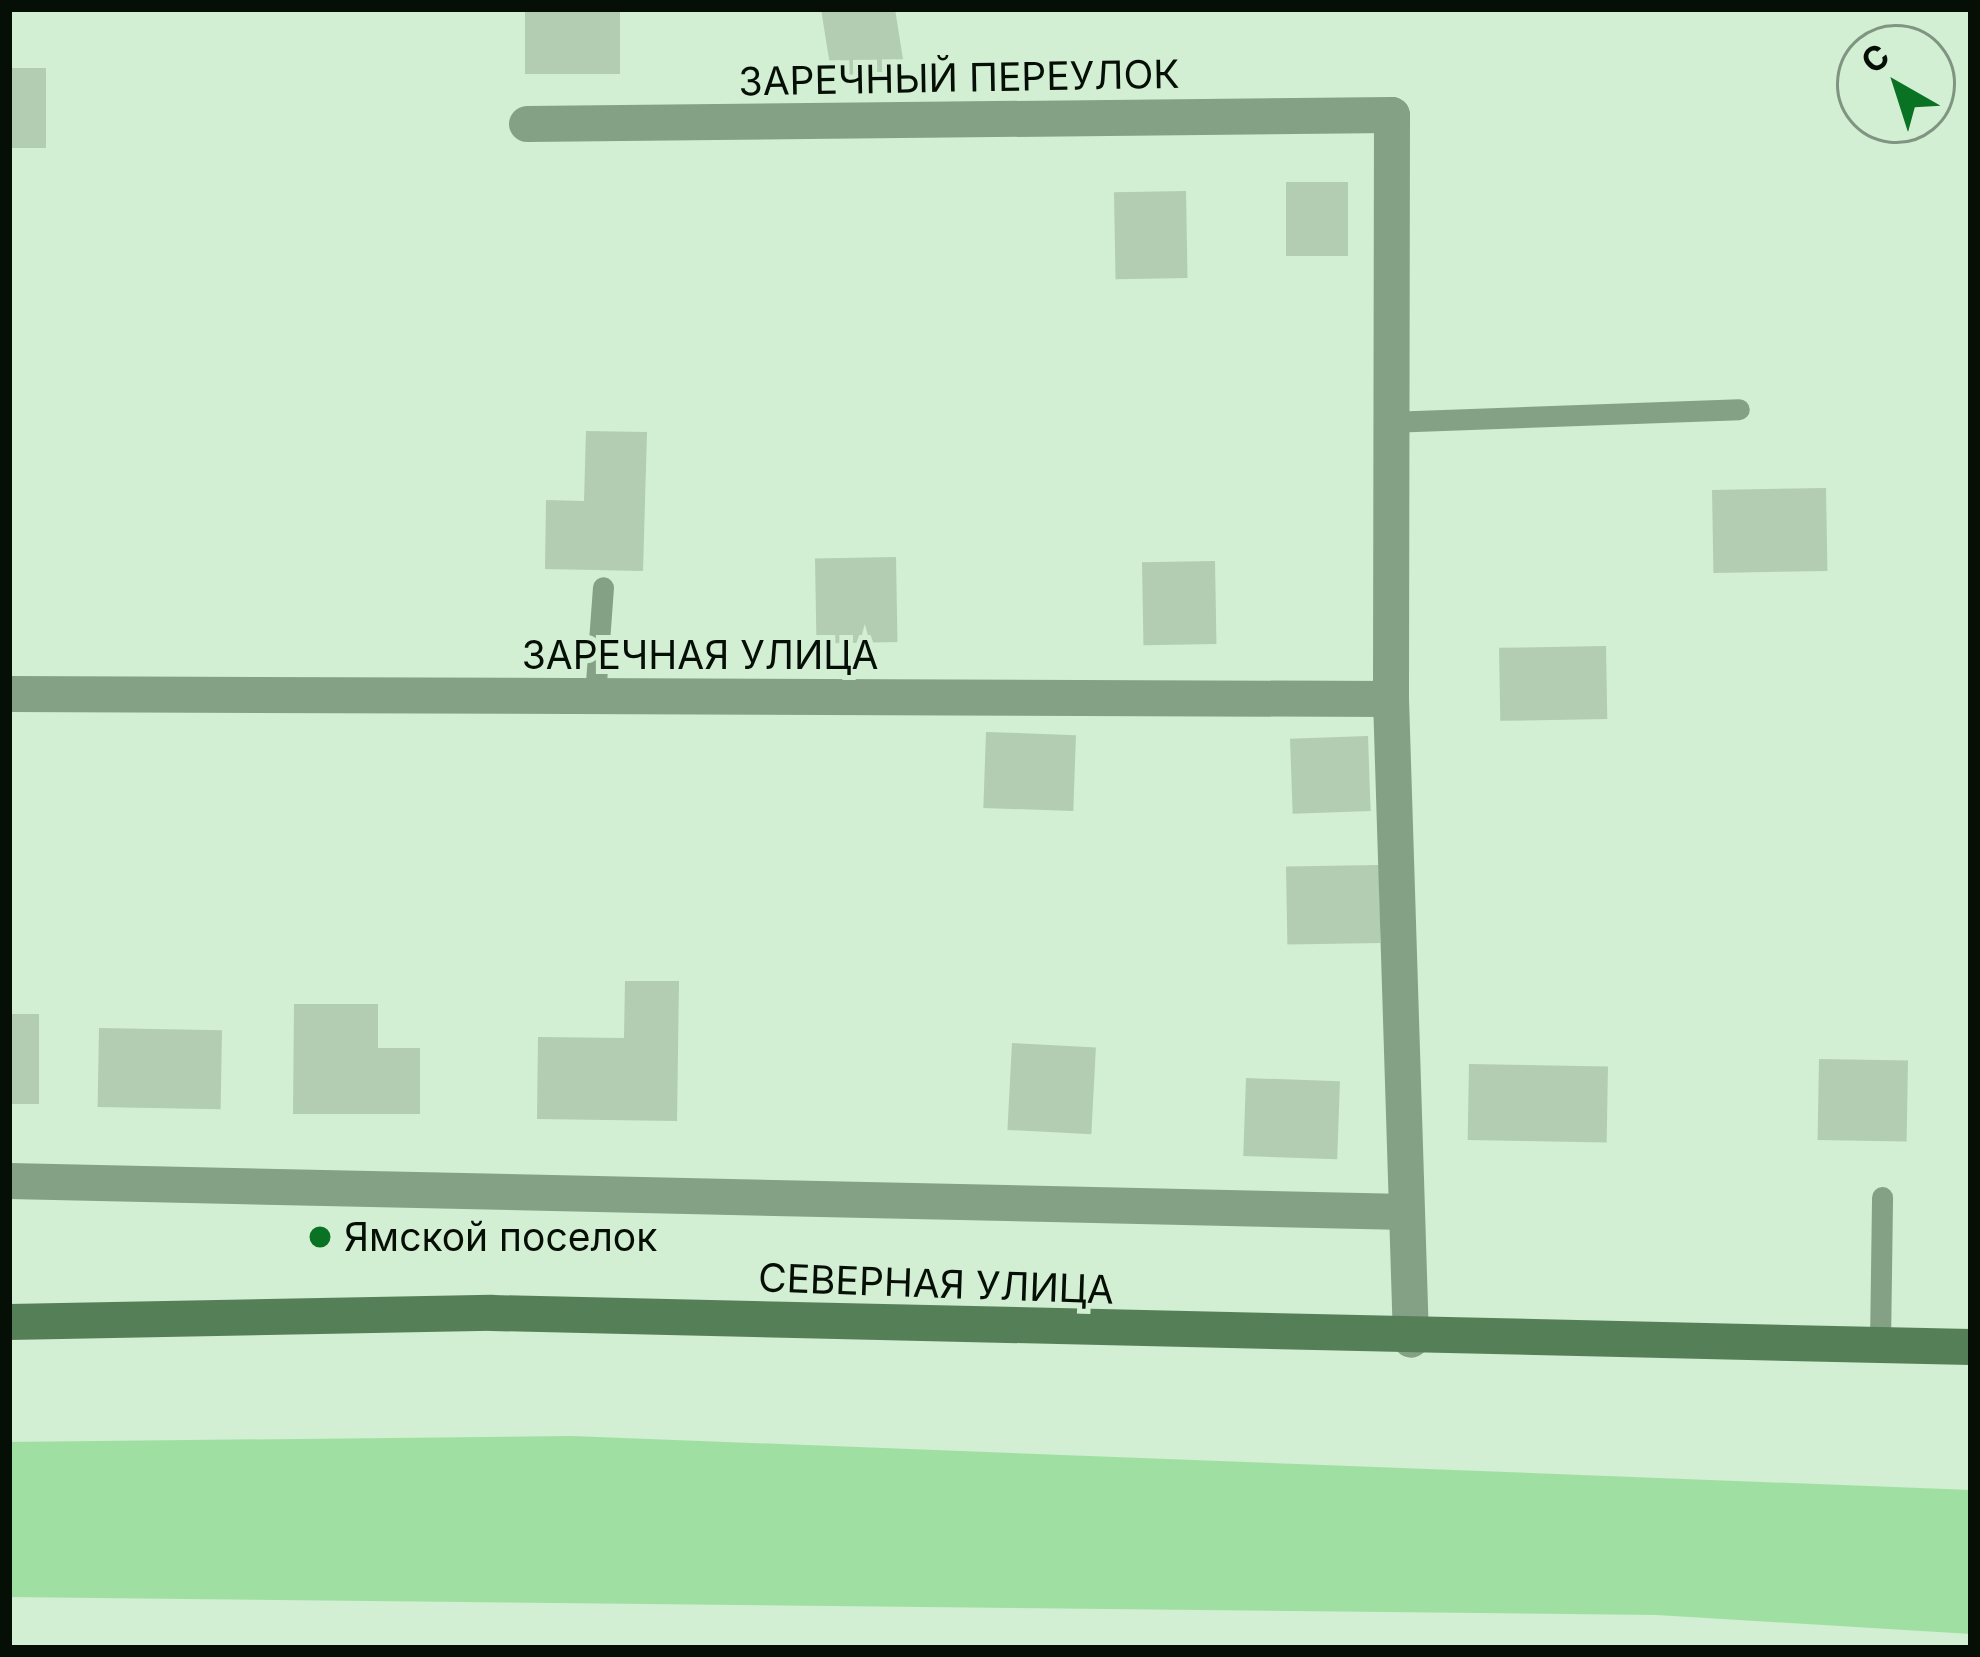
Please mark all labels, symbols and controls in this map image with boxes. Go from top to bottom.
north arrow [1836,24,1956,144]
text: С [1853,35,1897,82]
street label: ЗАРЕЧНЫЙ ПЕРЕУЛОК [738,51,1180,105]
street label: ЗАРЕЧНАЯ УЛИЦА [522,632,878,678]
place label: Ямской поселок [344,1214,657,1260]
marker: Ямской поселок [307,1224,333,1250]
street label: СЕВЕРНАЯ УЛИЦА [757,1254,1115,1314]

